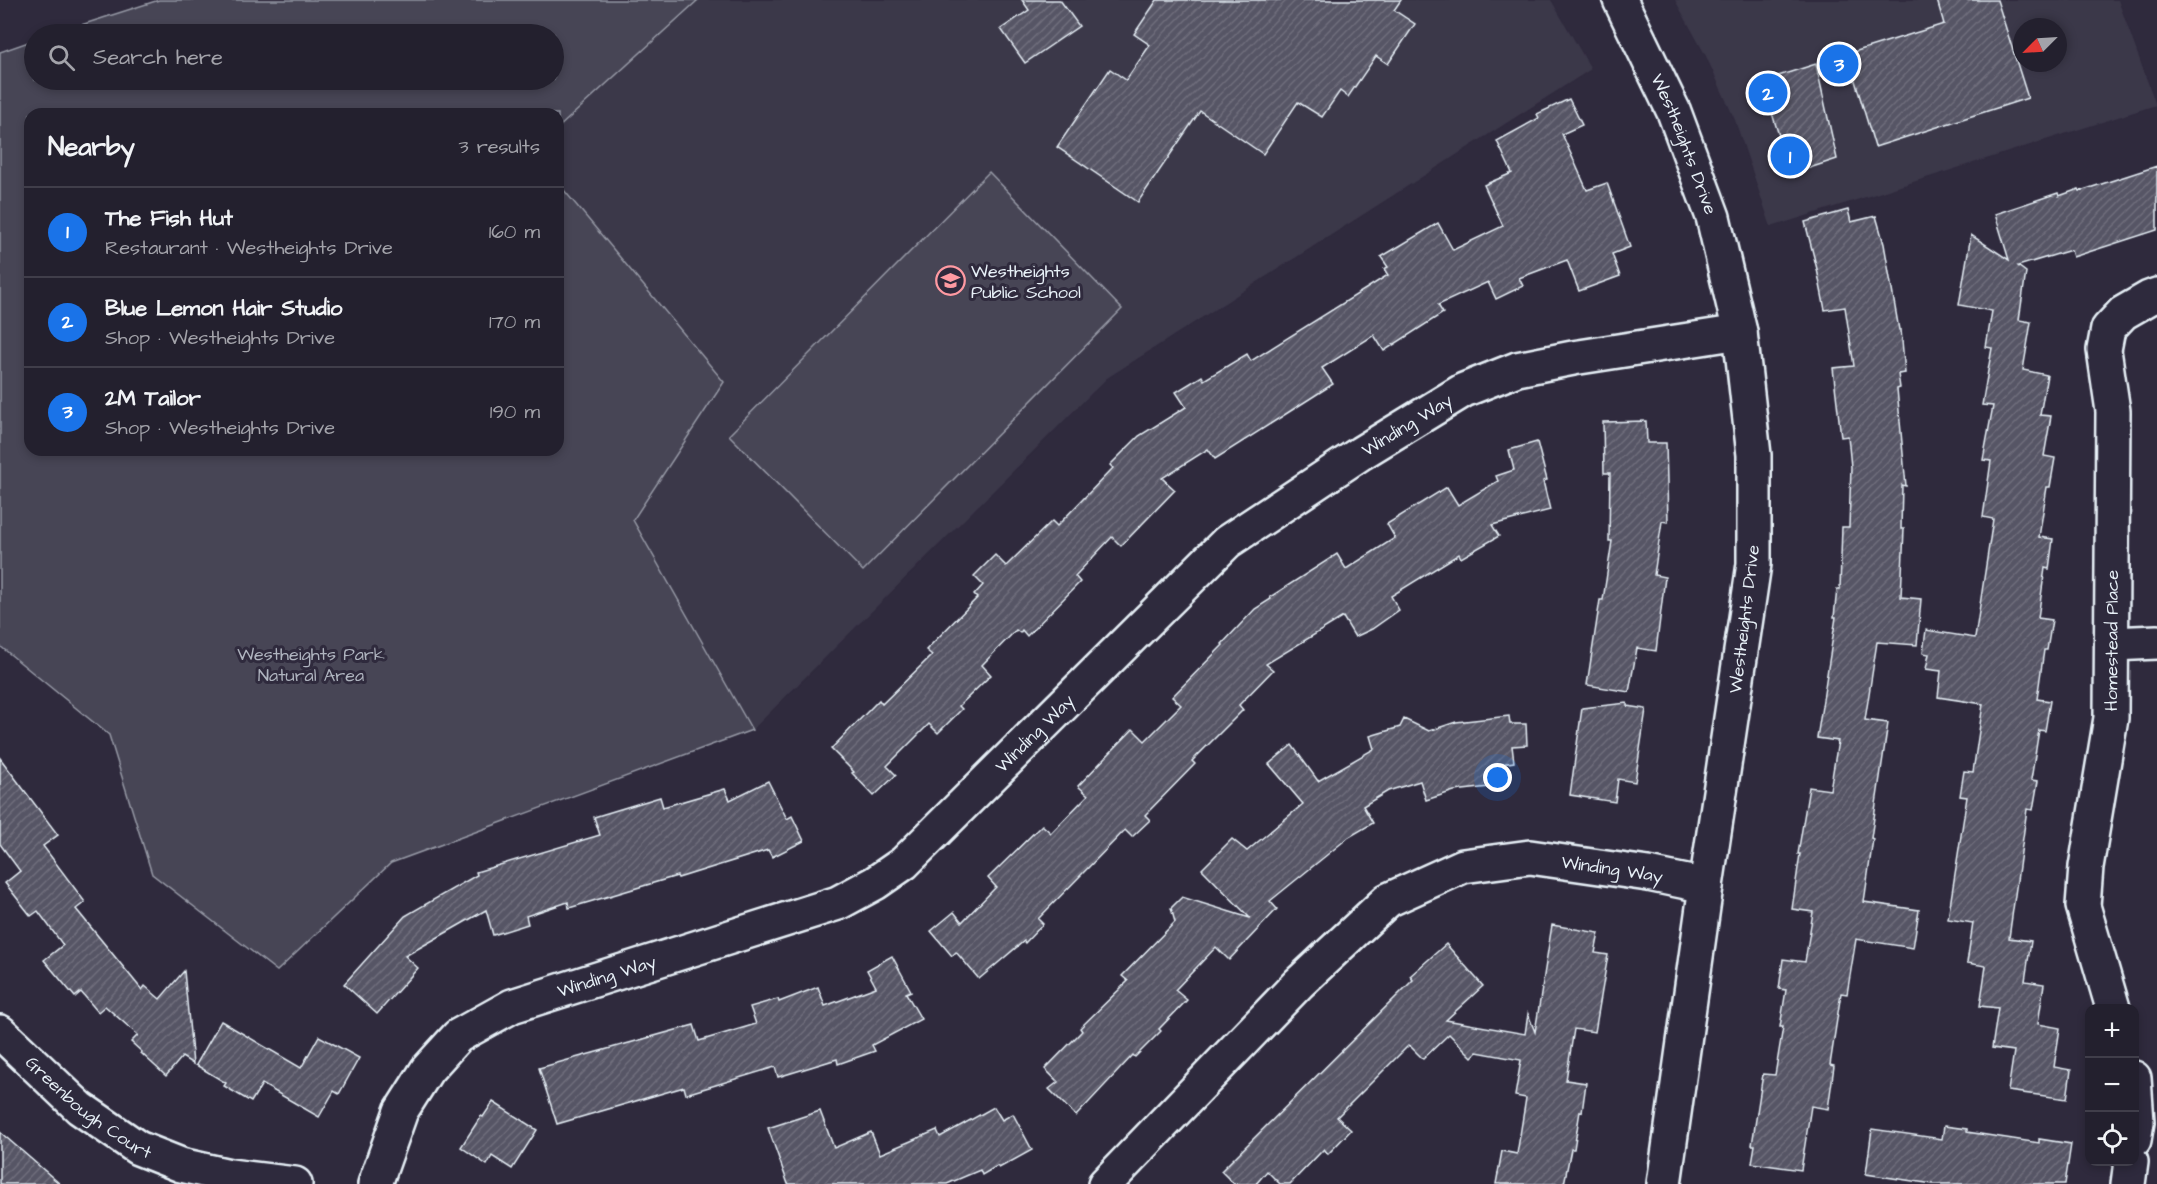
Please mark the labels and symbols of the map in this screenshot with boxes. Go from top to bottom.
north arrow [2013,18,2067,72]
pin: 3 [1820,42,1858,86]
street label: Westheights Drive [1644,70,1723,218]
pin: 2 [1748,70,1788,116]
pin: 1 [1770,134,1810,178]
place label: Westheights Public School [971,259,1081,305]
school or university icon: Westheights Public School [934,265,966,297]
street label: Winding Way [1357,388,1458,463]
street label: Westheights Drive [1723,543,1767,695]
street label: Homestead Place [2099,570,2125,711]
park label: Westheights Park Natural Area [237,642,385,688]
street label: Winding Way [990,689,1081,779]
your location [1483,763,1512,792]
street label: Winding Way [1560,850,1665,891]
street label: Winding Way [554,949,660,1004]
street label: Greenbough Court [20,1051,156,1165]

